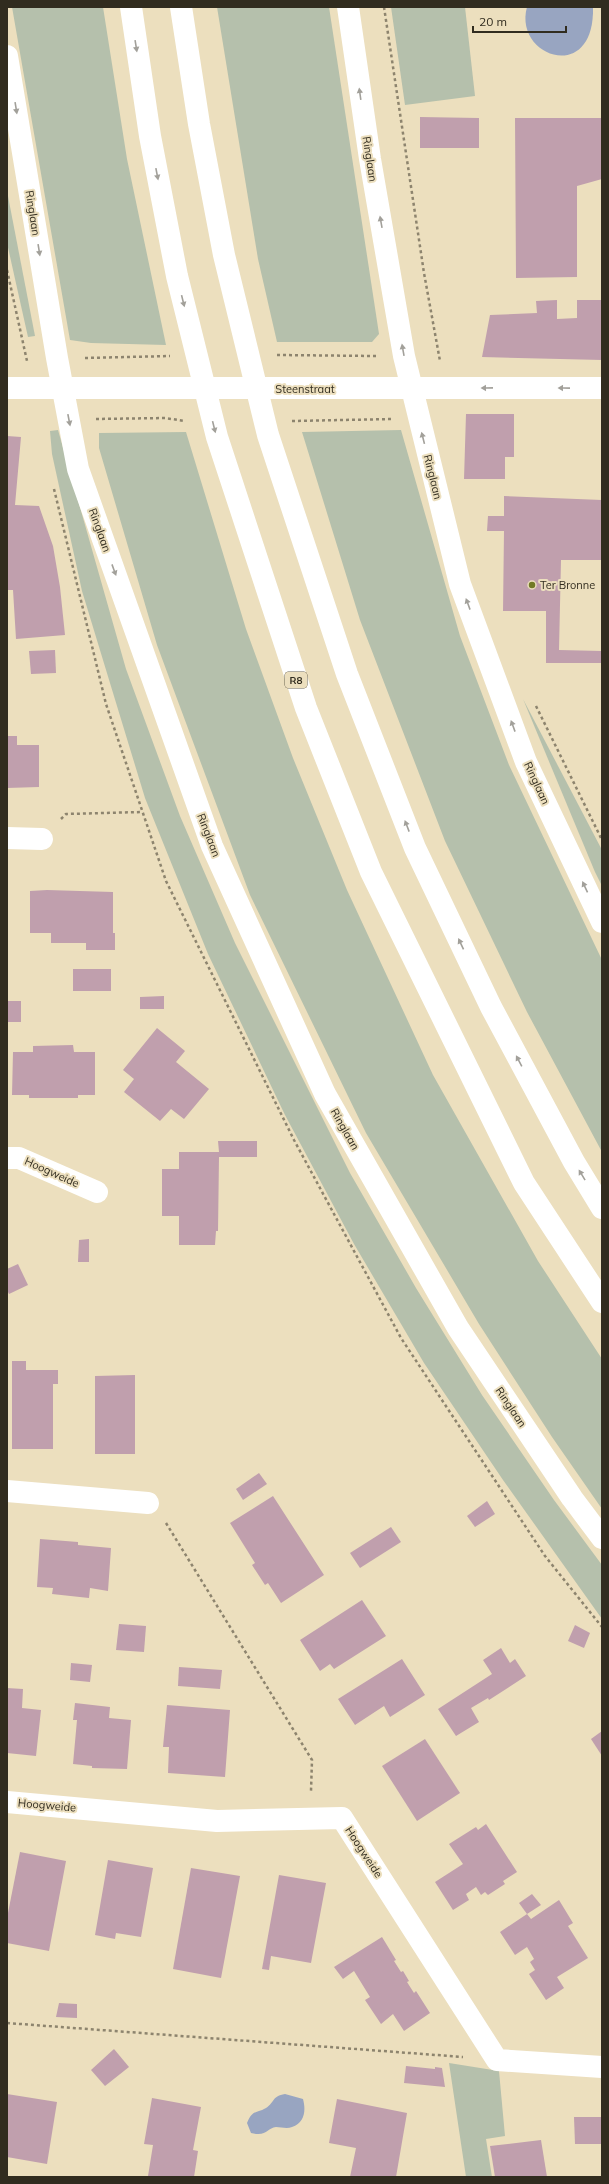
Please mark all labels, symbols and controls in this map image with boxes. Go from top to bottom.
scale bar [473,8,566,34]
text: 20 m [479,14,507,29]
one-way arrow [134,39,140,52]
one-way arrow [357,88,363,100]
one-way arrow [13,102,19,114]
street label: Ringlaan [360,135,380,183]
one-way arrow [155,168,161,180]
street label: Ringlaan [23,189,43,237]
one-way arrow [378,216,384,228]
one-way arrow [37,244,43,256]
one-way arrow [181,295,187,307]
one-way arrow [400,344,406,357]
street label: Steenstraat [275,382,335,396]
one-way arrow [480,385,493,391]
one-way arrow [557,385,570,391]
one-way arrow [66,413,72,426]
one-way arrow [212,421,218,434]
one-way arrow [420,432,426,444]
street label: Ringlaan [421,453,445,501]
street label: Ringlaan [86,506,114,554]
one-way arrow [112,565,118,577]
place label: Ter Bronne [540,578,595,592]
marker: Ter Bronne [527,580,537,590]
one-way arrow [464,597,470,609]
road number: R8 [285,672,307,688]
one-way arrow [509,719,515,731]
street label: Ringlaan [521,759,553,807]
street label: Ringlaan [194,811,224,859]
one-way arrow [403,820,409,832]
one-way arrow [582,881,588,893]
one-way arrow [458,939,464,950]
one-way arrow [516,1055,523,1066]
street label: Ringlaan [328,1106,362,1152]
street label: Hoogweide [23,1154,81,1190]
one-way arrow [578,1169,585,1180]
street label: Ringlaan [492,1384,530,1430]
street label: Hoogweide [17,1795,77,1815]
street label: Hoogweide [342,1824,386,1880]

